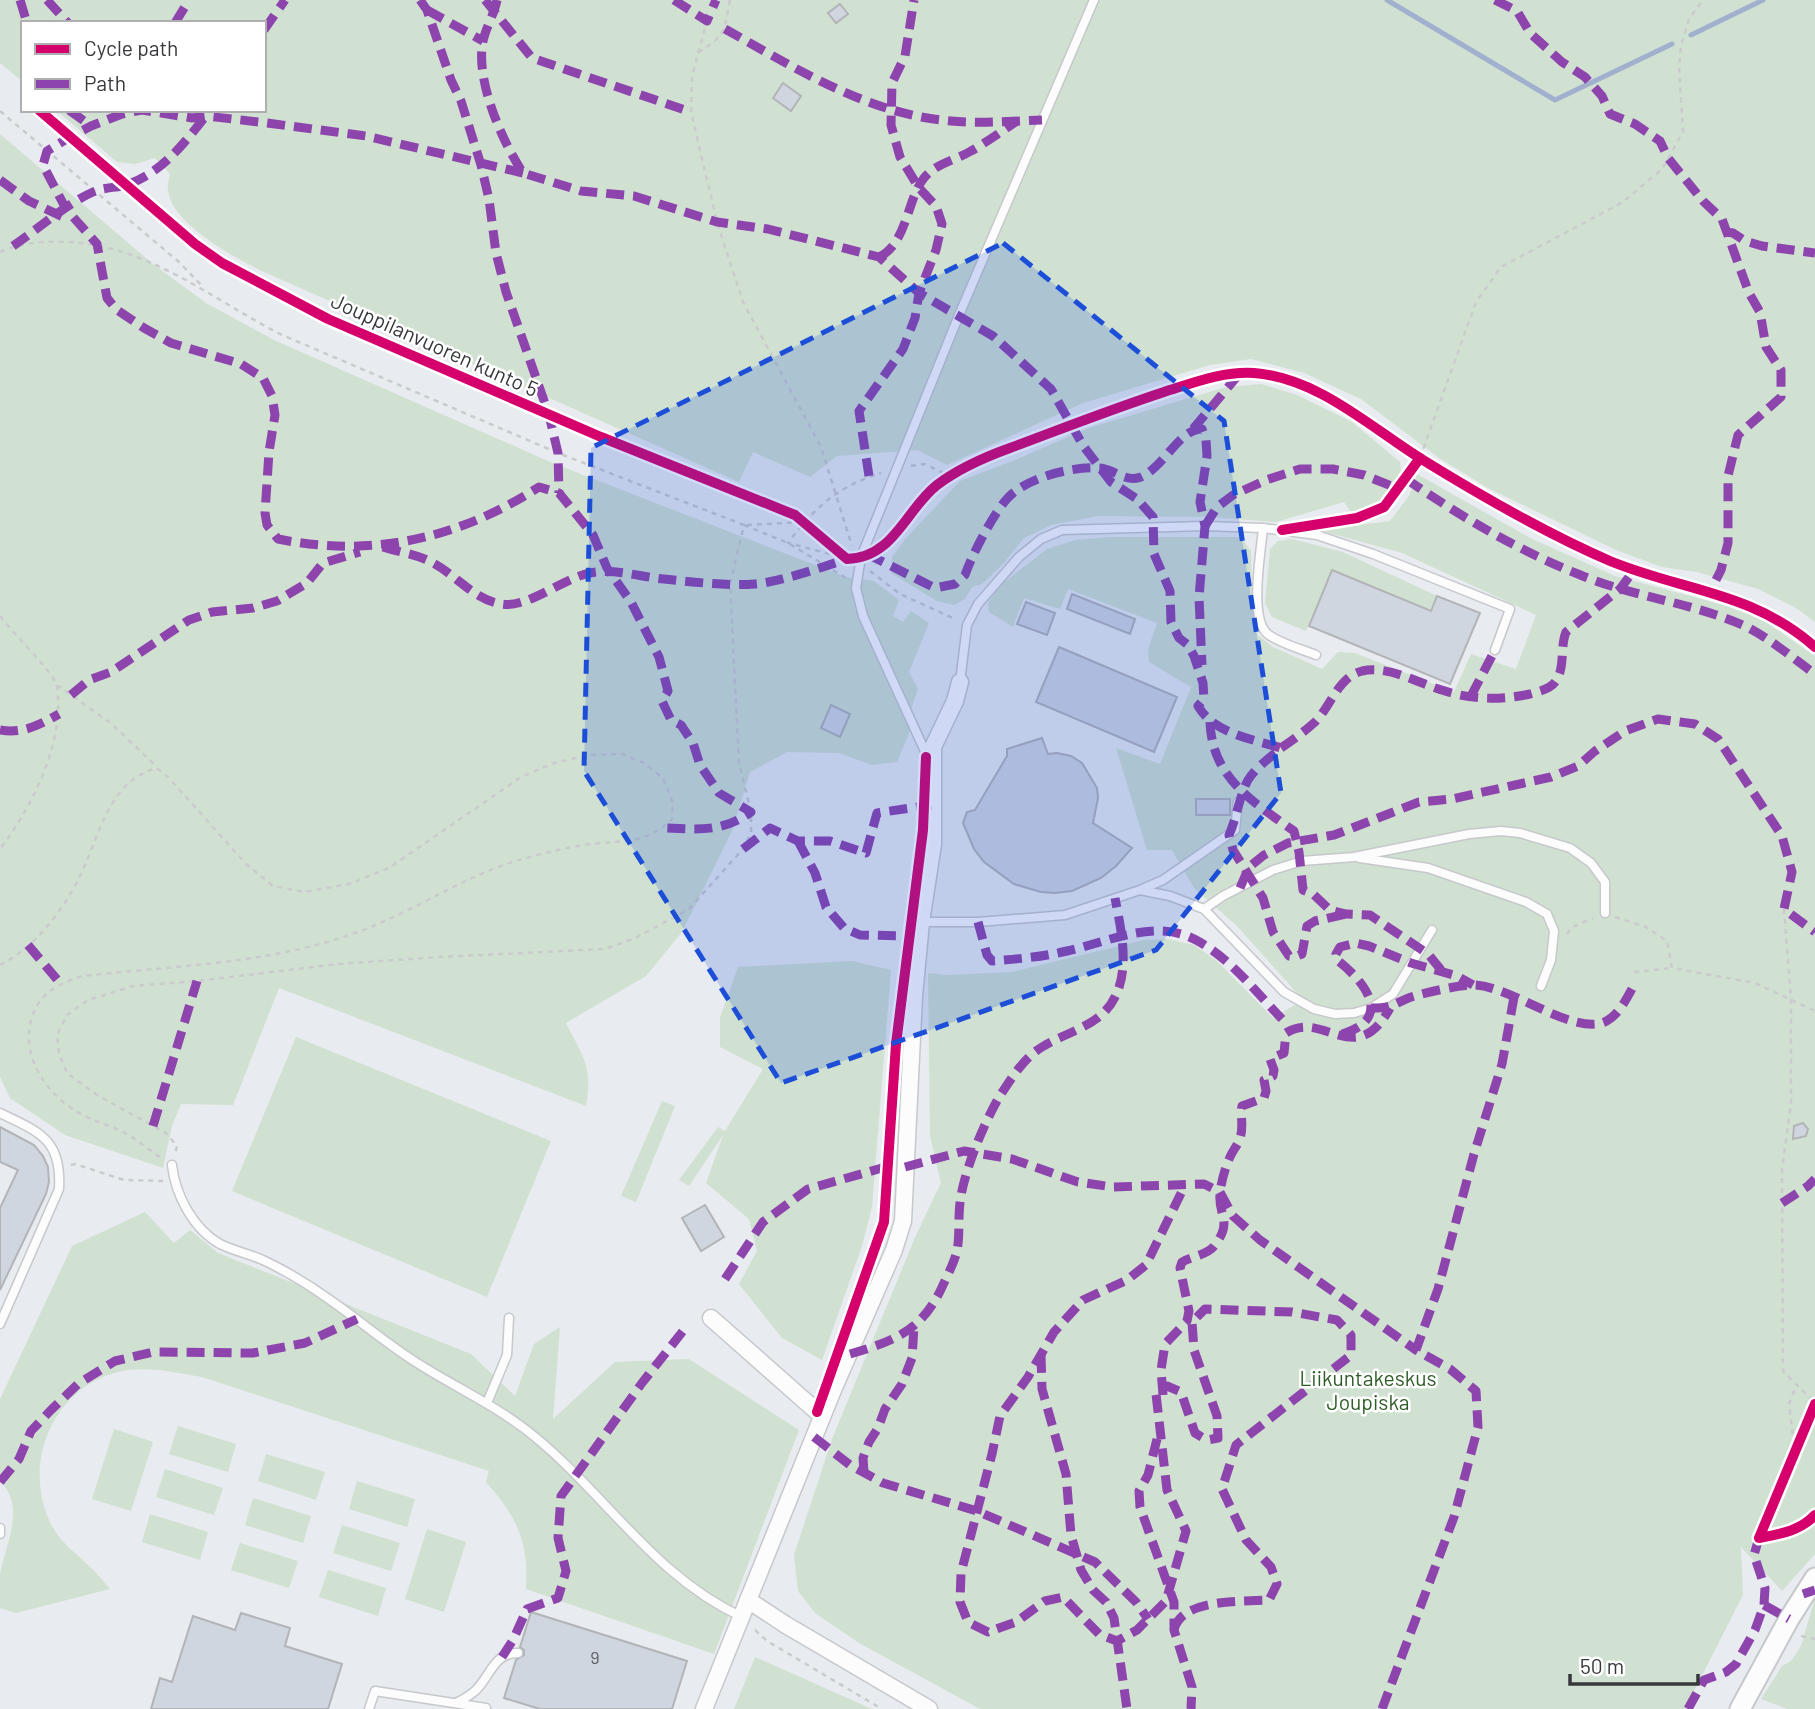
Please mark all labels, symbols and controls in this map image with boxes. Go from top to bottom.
legend [21,21,266,112]
text: Cycle path [84,35,178,60]
text: Path [84,70,126,95]
street label: Jouppilanvuoren kunto 5 [328,287,542,401]
park label: Liikuntakeskus Joupiska [1299,1365,1437,1414]
scale bar [1570,1642,1698,1686]
house number: 9 [590,1646,600,1668]
text: 50 m [1580,1653,1624,1678]

